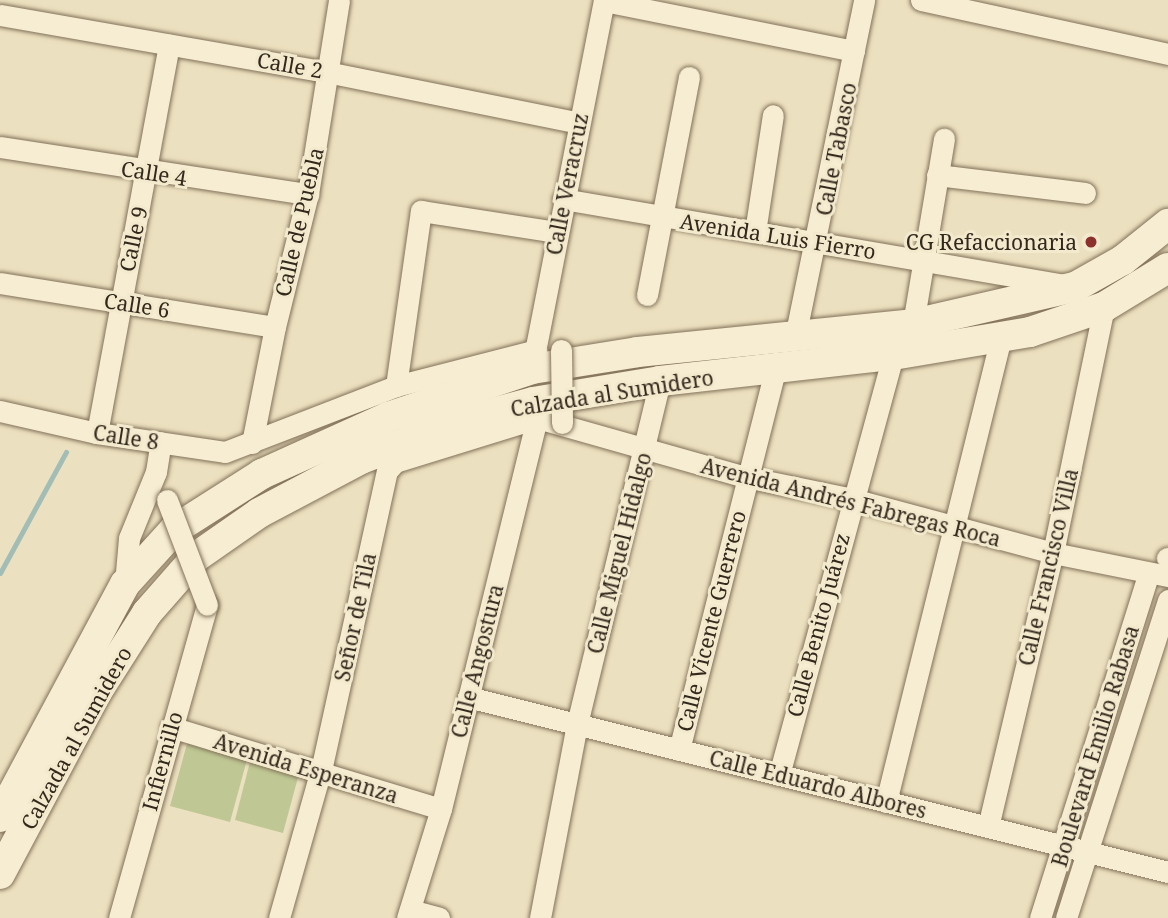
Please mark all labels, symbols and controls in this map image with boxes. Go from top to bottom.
street label: Calle 2 [255,47,325,83]
street label: Calle Tabasco [811,80,861,218]
street label: Calle Veracruz [541,111,593,257]
street label: Calle de Puebla [270,145,328,299]
street label: Calle 4 [119,155,189,191]
street label: Calle 9 [114,204,152,274]
street label: Avenida Luis Fierro [678,208,878,264]
place label: CG Refaccionaria [906,229,1077,255]
marker: CG Refaccionaria [1083,234,1099,250]
street label: Calle 6 [102,287,172,323]
street label: Calzada al Sumidero [509,365,715,421]
street label: Calle 8 [91,419,161,455]
street label: Calle Miguel Hidalgo [582,450,656,656]
street label: Avenida Andrés Fabregas Roca [698,452,1004,552]
street label: Calle Francisco Villa [1013,466,1083,668]
street label: Calle Vicente Guerrero [671,508,751,734]
street label: Calle Benito Juárez [781,530,855,720]
street label: Señor de Tila [329,550,381,684]
street label: Calle Angostura [446,581,508,741]
street label: Boulevard Emilio Rabasa [1046,622,1144,870]
street label: Calzada al Sumidero [15,642,137,834]
street label: Infiernillo [137,709,187,813]
street label: Avenida Esperanza [211,728,401,808]
street label: Calle Eduardo Albores [707,745,929,823]

